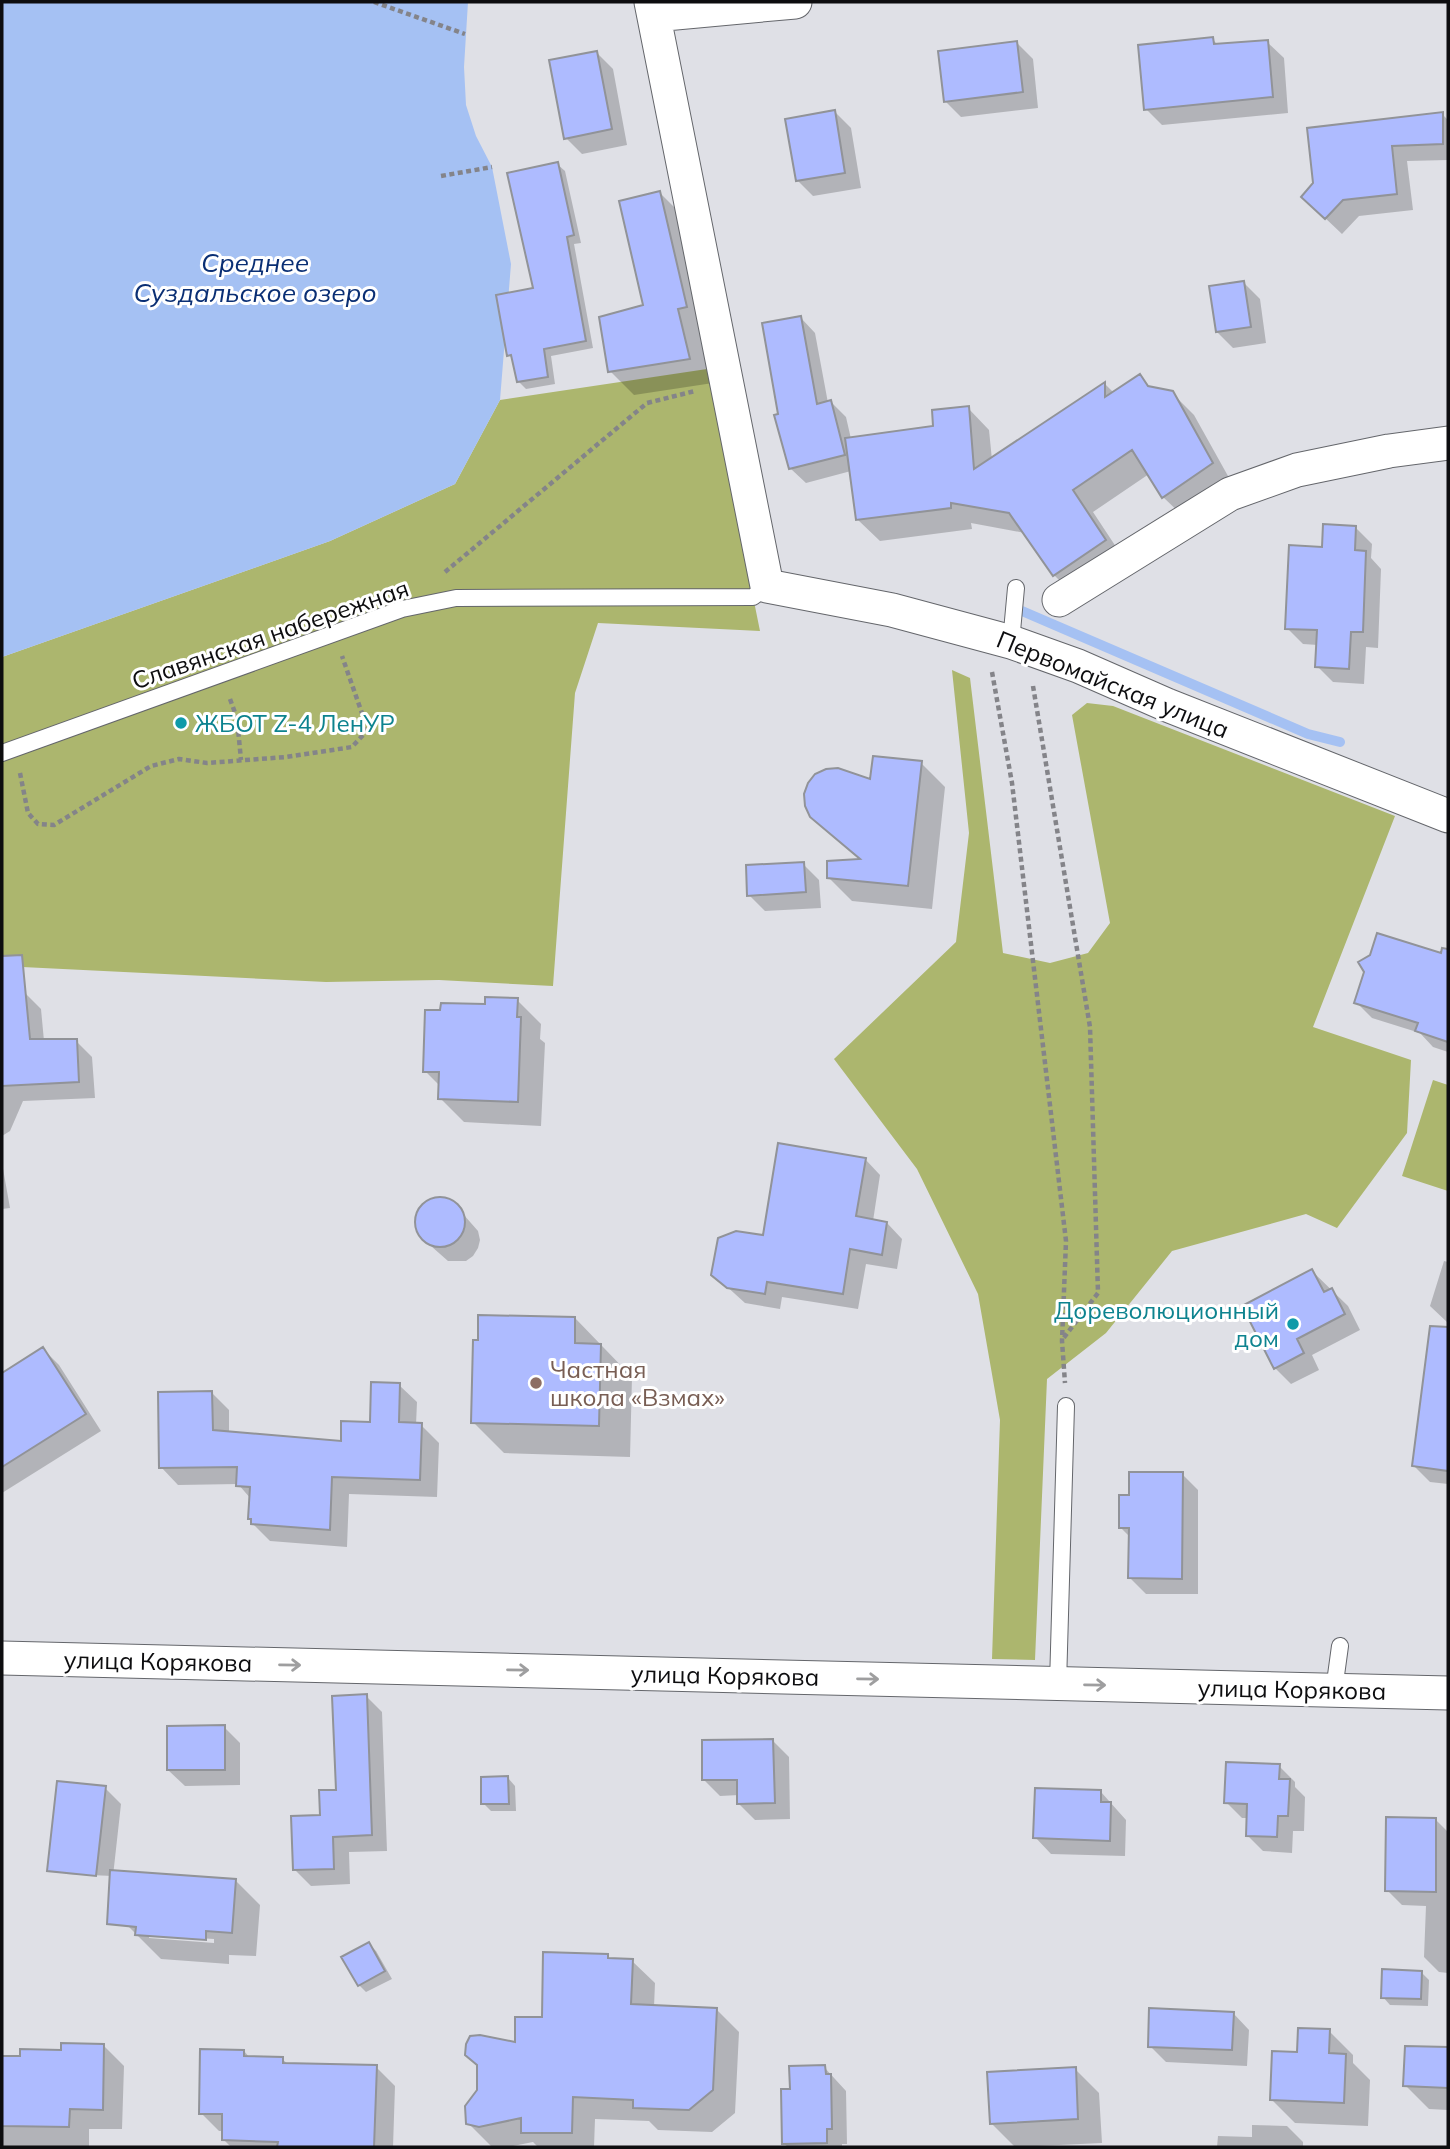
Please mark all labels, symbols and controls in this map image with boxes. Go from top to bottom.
water label: Среднее Суздальское озеро [133,246,377,309]
street label: Славянская набережная [128,572,412,696]
street label: Первомайская улица [993,624,1233,744]
place label: ЖБОТ Z-4 ЛенУР [195,708,395,738]
marker: ЖБОТ Z-4 ЛенУР [173,715,189,731]
place label: Дореволюционный дом [1054,1295,1279,1353]
marker: Дореволюционный дом [1285,1316,1301,1332]
place label: Частная школа «Взмах» [550,1354,725,1412]
marker: Частная школа «Взмах» [528,1375,544,1391]
street label: улица Корякова [64,1644,252,1678]
one-way arrow [279,1658,302,1671]
street label: улица Корякова [631,1658,819,1692]
one-way arrow [506,1664,529,1677]
one-way arrow [856,1672,879,1686]
street label: улица Корякова [1198,1672,1386,1706]
one-way arrow [1083,1678,1106,1691]

